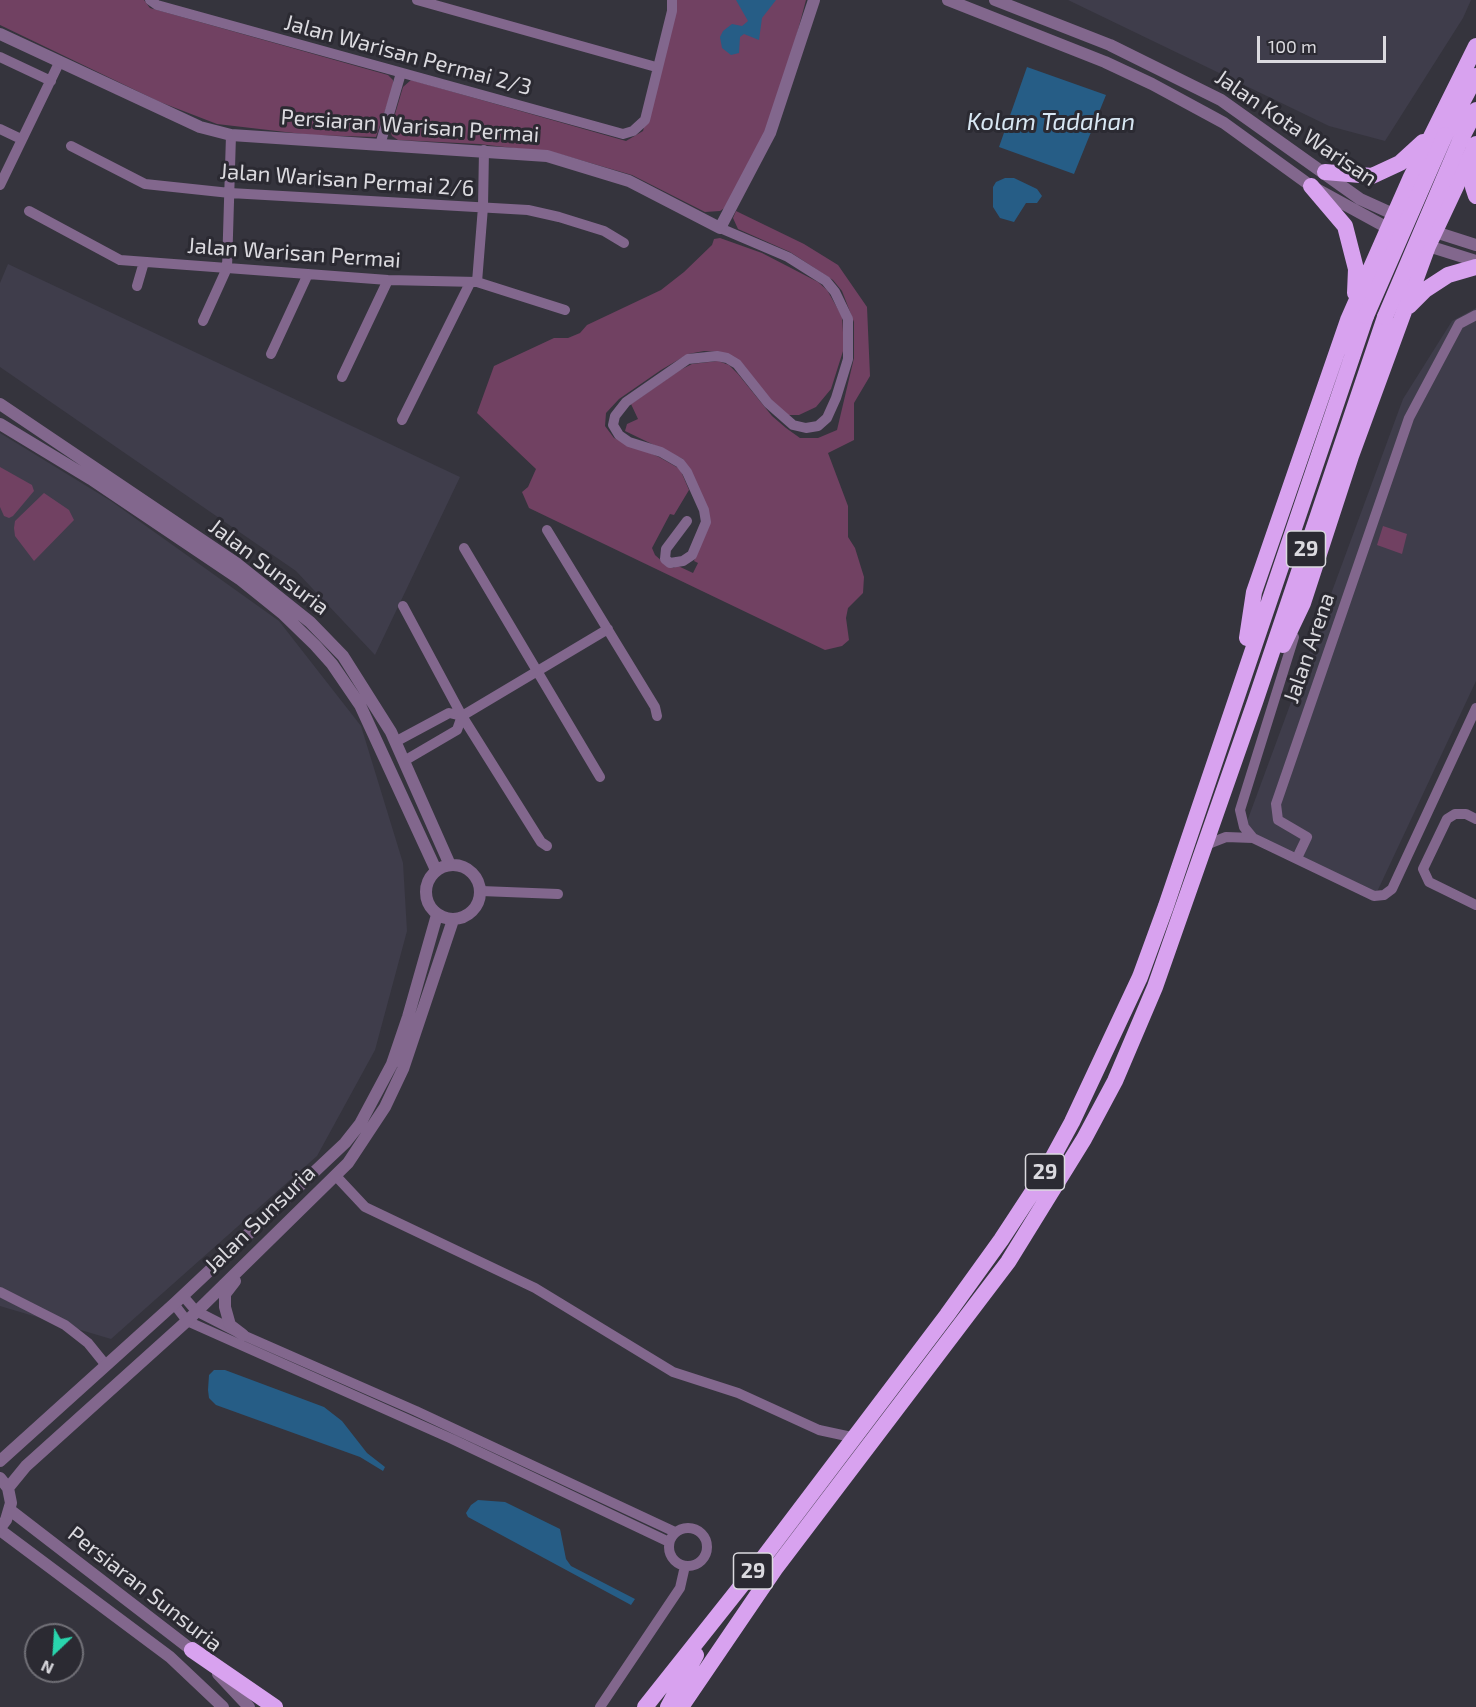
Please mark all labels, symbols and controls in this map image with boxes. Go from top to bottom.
street label: Jalan Warisan Permai 2/3 [281,9,535,101]
scale bar [1260,24,1389,62]
text: 100 m [1268,35,1317,57]
street label: Jalan Kota Warisan [1210,64,1382,192]
street label: Persiaran Warisan Permai [280,104,540,148]
water label: Kolam Tadahan [967,108,1135,136]
street label: Jalan Warisan Permai 2/6 [219,158,475,202]
street label: Jalan Warisan Permai [186,232,402,274]
street label: Jalan Sunsuria [204,513,334,621]
road number: 29 [1286,531,1326,567]
street label: Jalan Arena [1278,589,1340,707]
road number: 29 [1026,1154,1064,1190]
street label: Jalan Sunsuria [199,1160,321,1278]
street label: Persiaran Sunsuria [63,1521,227,1657]
road number: 29 [734,1553,772,1589]
north arrow [24,1623,84,1683]
text: N [38,1657,56,1679]

